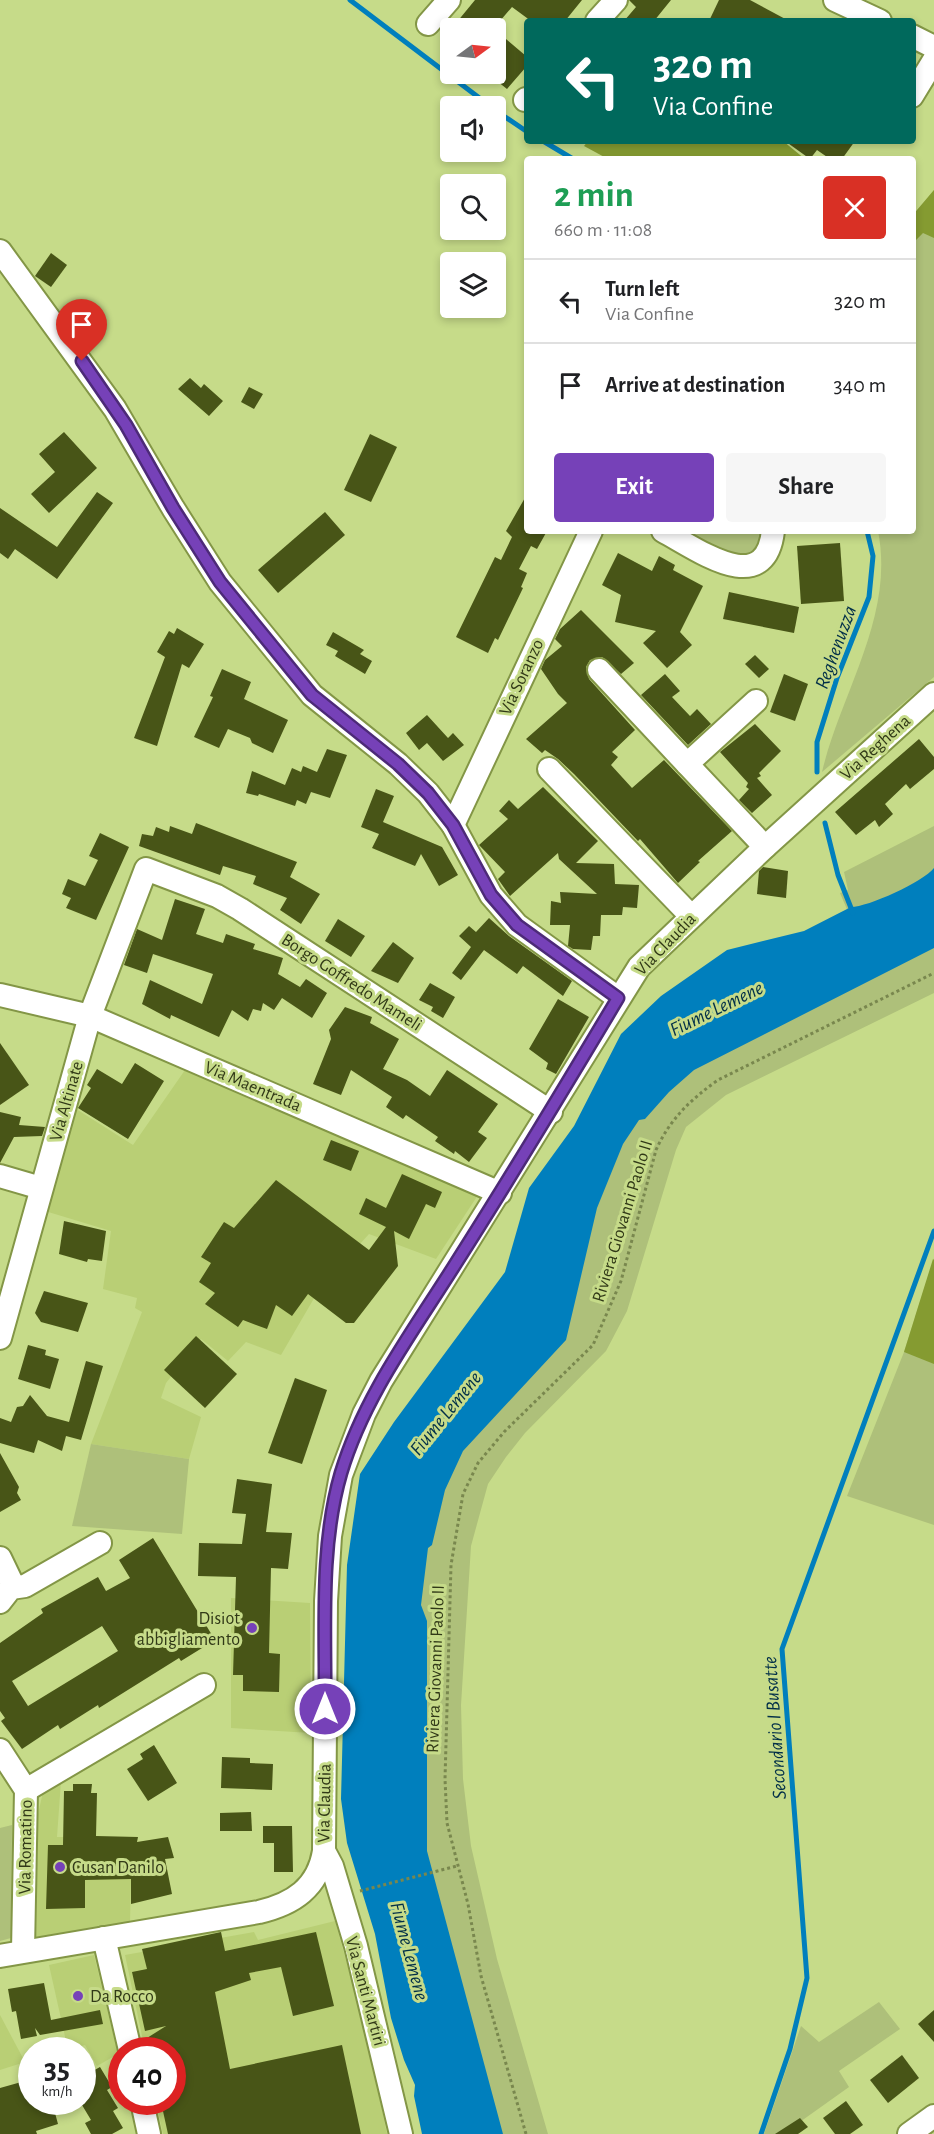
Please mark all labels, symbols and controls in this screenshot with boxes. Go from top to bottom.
north arrow [440,18,506,84]
map controls [440,18,506,318]
icon: left [554,42,632,120]
text: 320 m [653,44,753,86]
text: Via Confine [653,93,773,120]
button: sound [440,96,506,162]
button: search [440,174,506,240]
button: close [823,176,886,239]
text: 2 min [554,177,634,213]
text: 660 m · 11:08 [554,220,652,240]
button: layers [440,252,506,318]
text: Turn left [605,278,679,300]
icon: left [554,285,587,318]
text: 320 m [834,290,886,312]
pin [56,299,107,361]
text: Via Confine [605,304,694,324]
icon: arrive [65,308,98,341]
icon: arrive [554,369,587,402]
text: Arrive at destination [605,374,785,396]
text: 340 m [834,374,886,396]
button: Exit [554,453,714,522]
button: Share [726,453,886,522]
water label: Reghenuzza [812,603,860,692]
street label: Via Soranzo [496,636,547,718]
street label: Via Reghena [837,712,914,784]
street label: Via Claudia [632,910,700,979]
street label: Borgo Goffredo Mameli [278,931,425,1035]
water label: Fiume Lemene [667,978,767,1040]
street label: Via Altinate [47,1059,87,1143]
street label: Via Maentrada [202,1059,304,1115]
street label: Riviera Giovanni Paolo II [590,1138,656,1304]
water label: Fiume Lemene [406,1368,486,1459]
street label: Riviera Giovanni Paolo II [424,1585,448,1753]
place label: Disiot abbigliamento [137,1610,240,1649]
marker: Disiot abbigliamento [245,1621,259,1635]
water label: Secondario I Busatte [760,1655,790,1800]
position arrow [293,1677,357,1741]
street label: Via Claudia [315,1763,335,1843]
street label: Via Romatino [16,1799,36,1895]
place label: Cusan Danilo [72,1859,164,1877]
marker: Cusan Danilo [53,1860,67,1874]
water label: Fiume Lemene [386,1900,432,2003]
street label: Via Santi Martiri [342,1935,388,2048]
place label: Da Rocco [90,1988,154,2006]
marker: Da Rocco [71,1989,85,2003]
speed limit sign: 40 [108,2037,186,2115]
text: 35 [44,2054,70,2084]
text: km/h [42,2084,72,2099]

